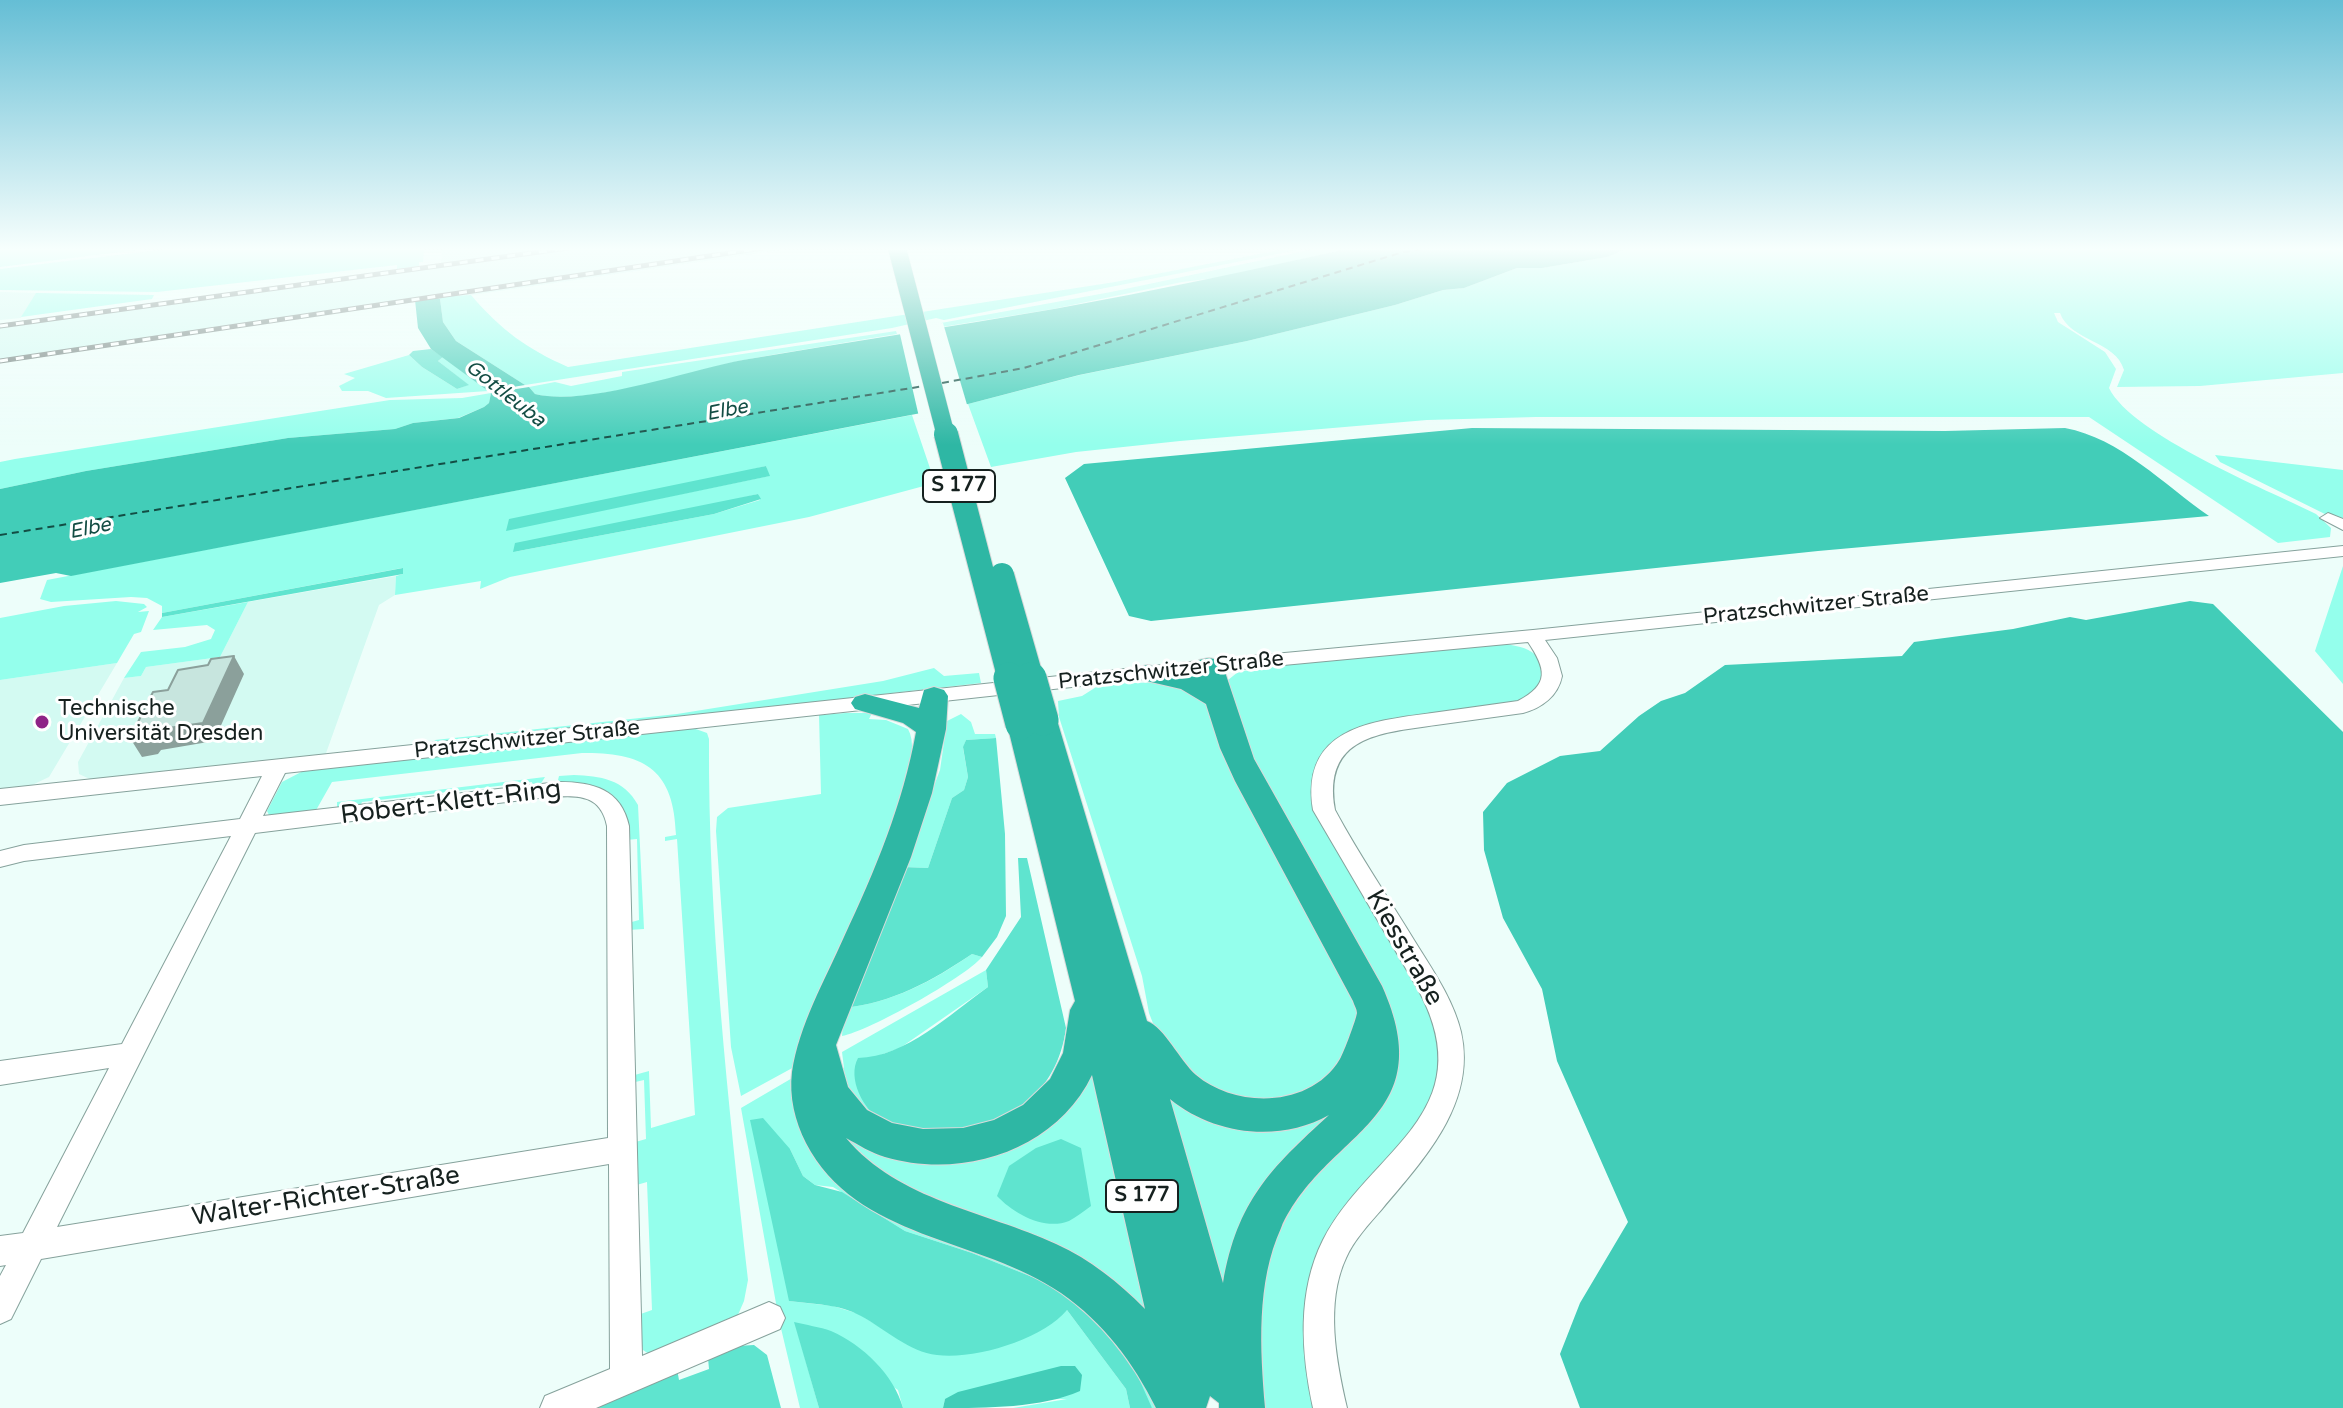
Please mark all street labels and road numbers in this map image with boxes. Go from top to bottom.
road number: S 177 [923,470,995,502]
street label: Pratzschwitzer Straße [1702,581,1930,631]
street label: Pratzschwitzer Straße [1057,646,1285,696]
street label: Pratzschwitzer Straße [413,715,641,765]
street label: Robert-Klett-Ring [339,774,563,832]
street label: Kiesstraße [1358,885,1450,1011]
street label: Walter-Richter-Straße [190,1160,462,1234]
road number: S 177 [1106,1180,1178,1212]

